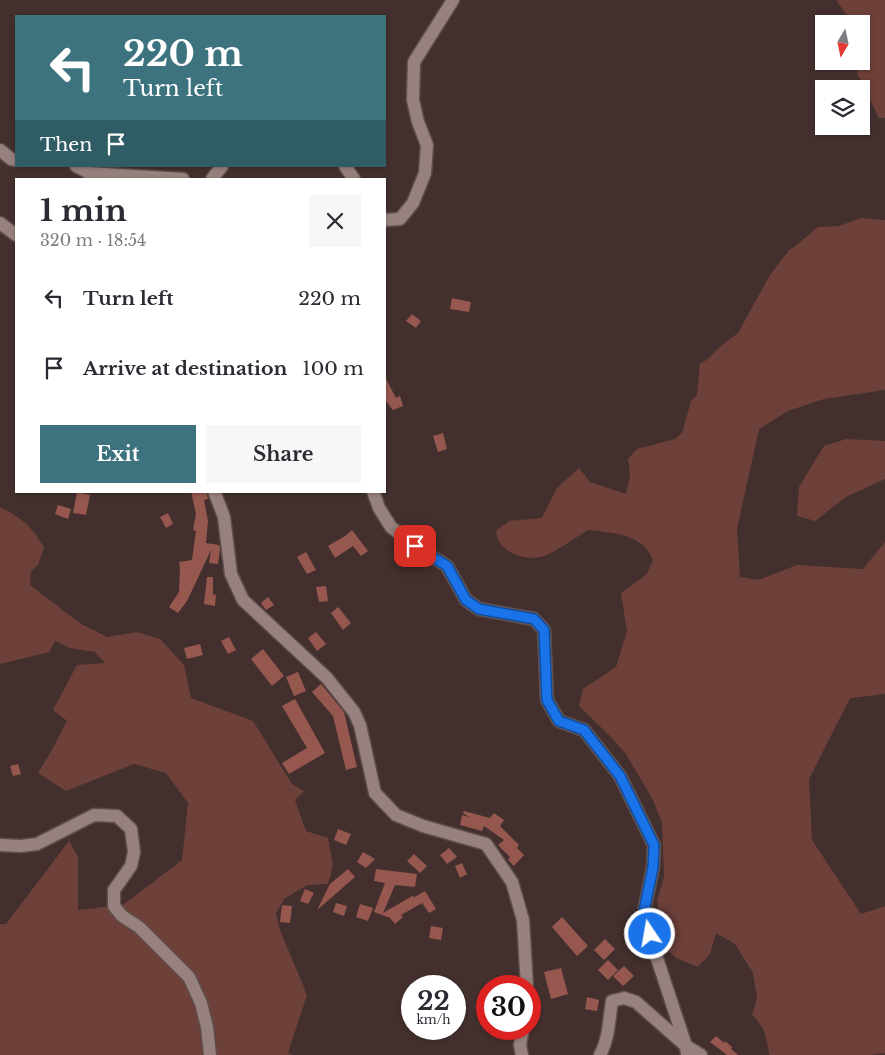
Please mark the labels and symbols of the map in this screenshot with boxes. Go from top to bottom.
north arrow [815,15,870,70]
pin [394,525,436,567]
position arrow [623,907,675,959]
speed limit sign: 30 [476,975,541,1040]

